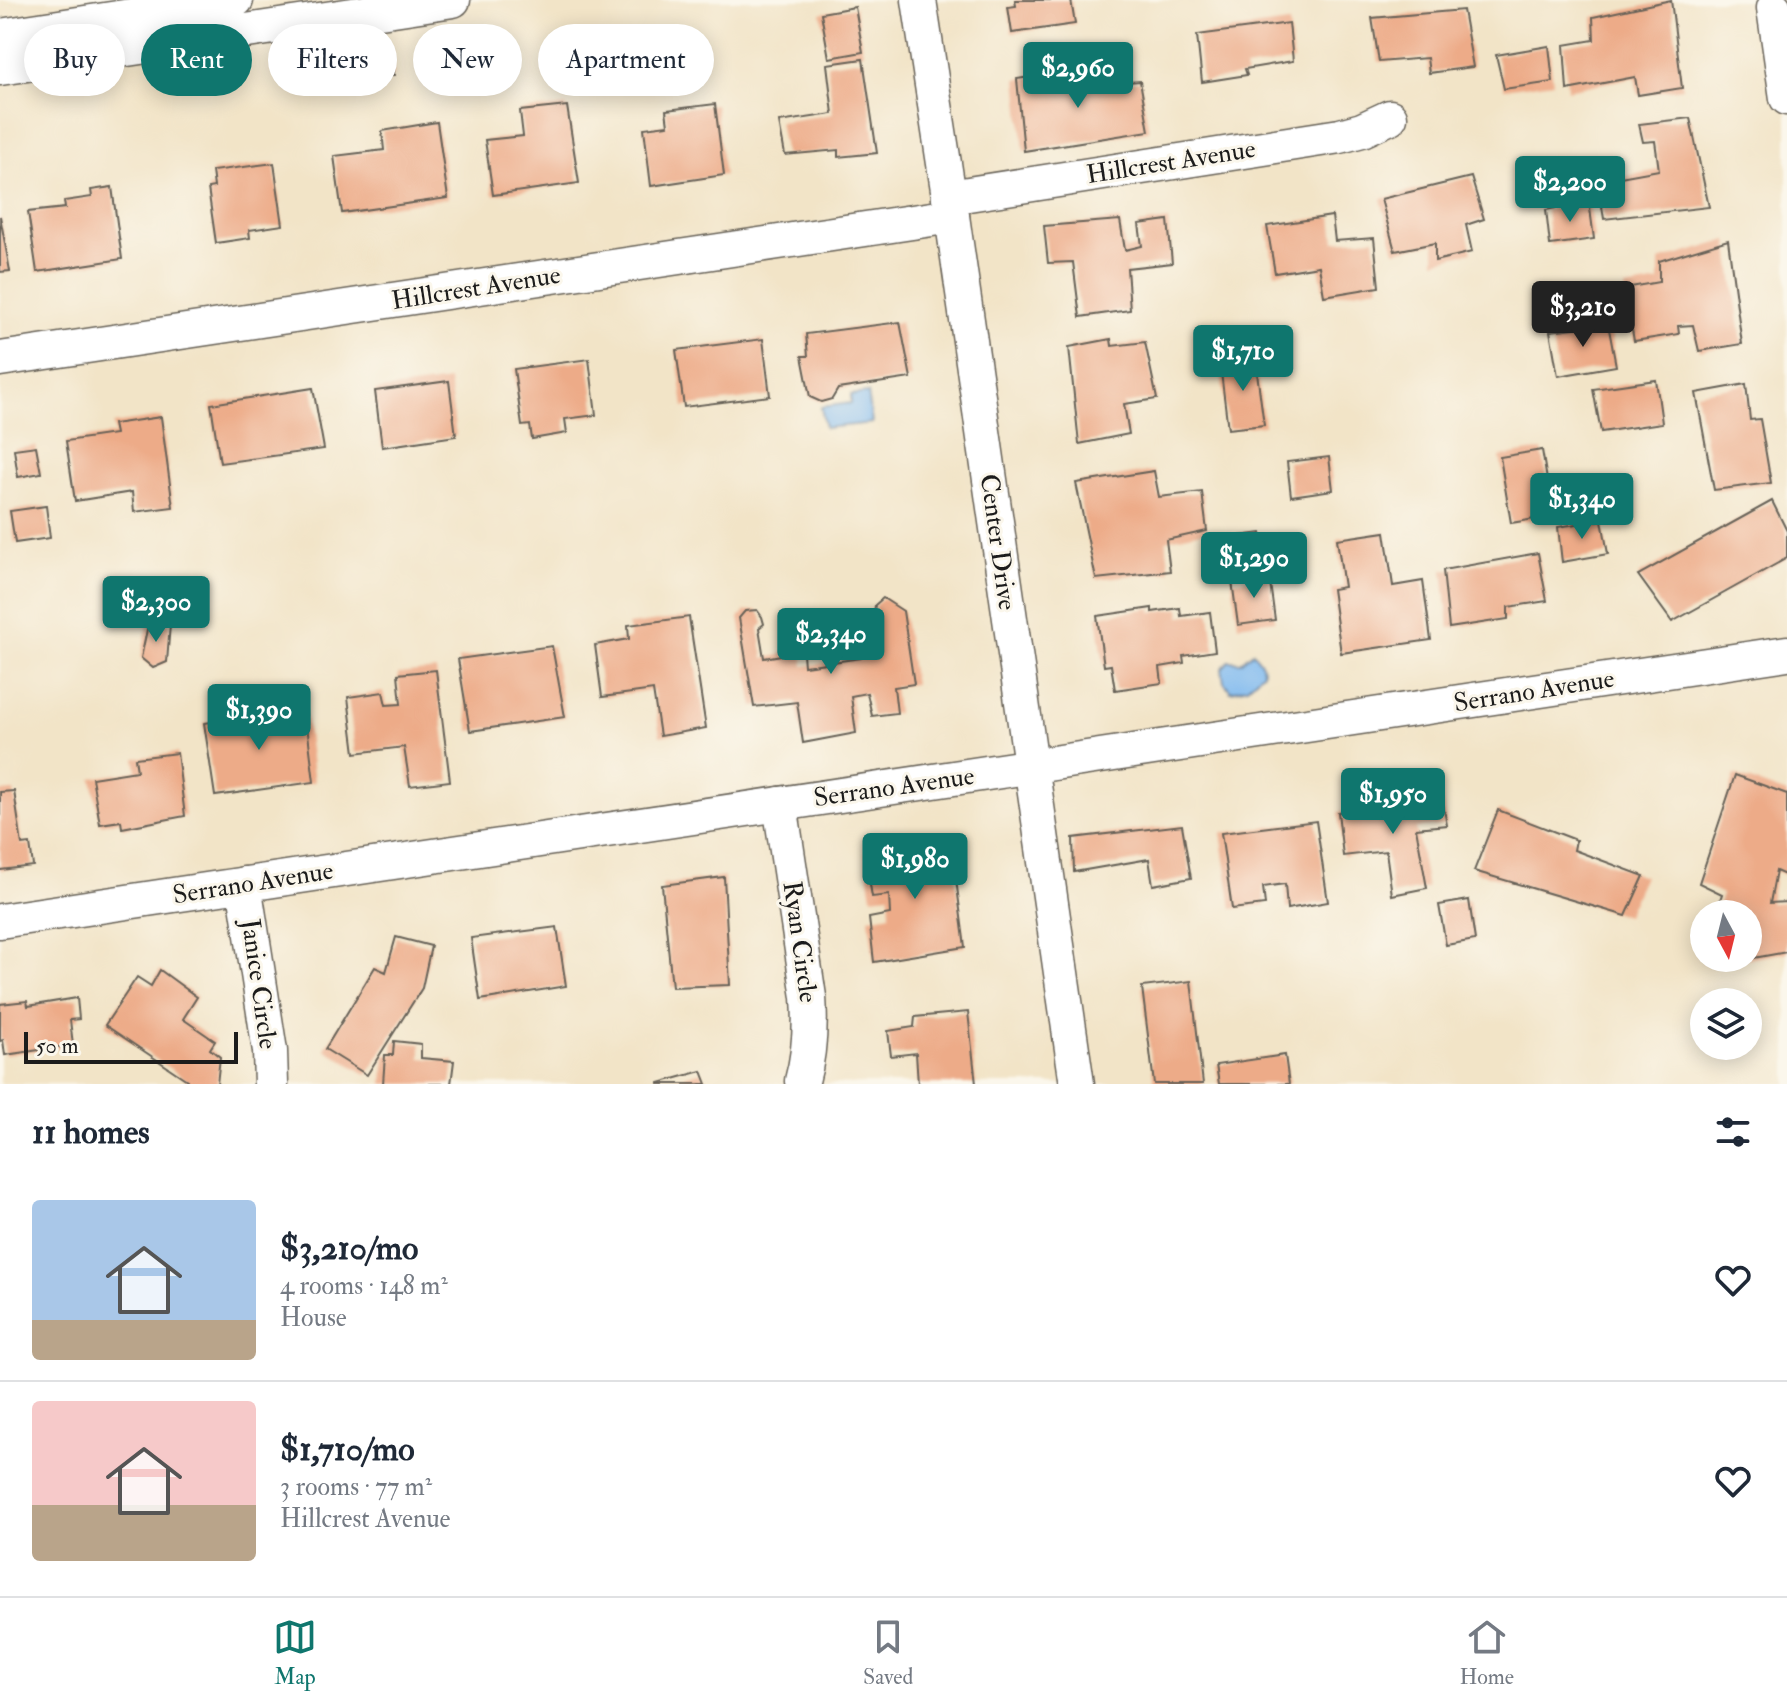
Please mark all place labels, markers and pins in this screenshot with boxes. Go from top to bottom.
pin: $2,960 [1013,42,1143,110]
pin: $2,200 [1505,156,1635,224]
pin: $3,210 [1518,281,1648,349]
pin: $1,710 [1178,325,1308,393]
pin: $1,340 [1517,473,1647,541]
pin: $1,290 [1189,532,1319,600]
pin: $2,300 [91,576,221,644]
pin: $2,340 [766,608,896,676]
pin: $1,390 [194,684,324,752]
pin: $1,950 [1328,768,1458,836]
pin: $1,980 [850,833,980,901]

